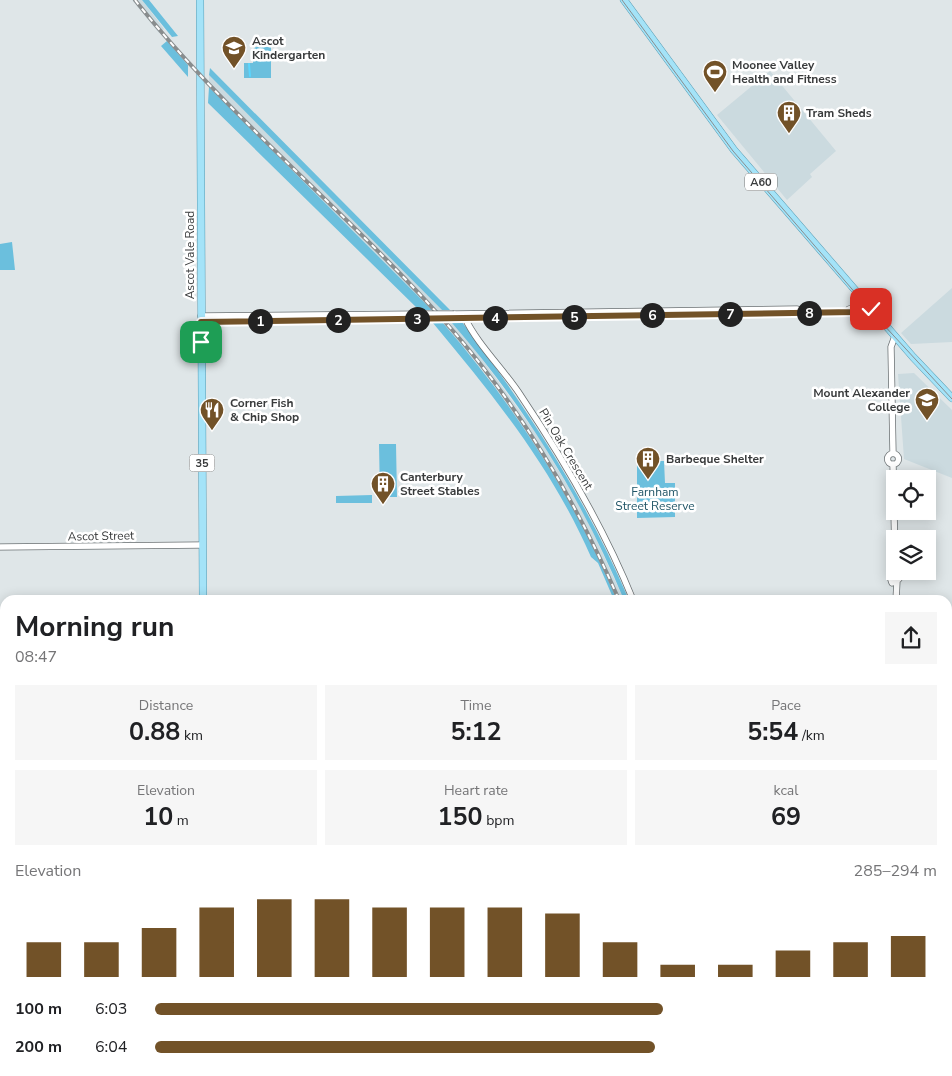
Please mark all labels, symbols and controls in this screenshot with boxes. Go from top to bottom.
place label: Ascot Kindergarten [252,33,325,63]
school or university icon: Ascot Kindergarten [221,35,247,69]
place label: Moonee Valley Health and Fitness [732,57,837,87]
sports icon: Moonee Valley Health and Fitness [702,59,728,93]
building icon: Tram Sheds [776,100,802,134]
place label: Tram Sheds [806,105,872,121]
road number: A60 [745,173,777,190]
street label: Ascot Vale Road [182,211,198,299]
pin [850,288,892,330]
icon: check [857,295,885,323]
pin: 8 [796,300,822,326]
pin: 6 [640,302,664,328]
pin: 7 [718,302,742,326]
pin: 5 [562,304,586,330]
text: 8 [805,304,814,323]
text: 7 [726,305,735,324]
pin: 3 [404,306,430,332]
pin: 4 [482,306,508,330]
text: 6 [648,306,657,325]
pin: 1 [248,308,272,334]
pin: 2 [326,308,350,332]
text: 5 [570,308,579,327]
text: 4 [491,309,500,328]
text: 3 [413,310,422,329]
text: 2 [334,311,343,330]
text: 1 [256,312,265,331]
pin [180,321,222,363]
icon: arrive [187,328,215,356]
place label: Mount Alexander College [813,385,910,415]
school or university icon: Mount Alexander College [914,387,940,421]
place label: Corner Fish & Chip Shop [230,395,299,425]
restaurant icon: Corner Fish & Chip Shop [199,397,225,431]
street label: Pin Oak Crescent [535,405,597,493]
building icon: Barbeque Shelter [635,446,661,480]
place label: Barbeque Shelter [666,451,764,467]
road number: 35 [190,454,214,472]
place label: Canterbury Street Stables [400,469,480,499]
map controls [886,470,936,580]
button: locate [886,470,936,520]
building icon: Canterbury Street Stables [370,471,396,505]
park label: Farnham Street Reserve [615,484,695,514]
street label: Ascot Street [68,527,135,545]
button: layers [886,530,936,580]
text: Morning run [15,608,174,646]
button: share [885,612,937,664]
text: 08:47 [15,646,57,668]
text: Distance [139,696,193,715]
text: Time [460,696,492,715]
text: Pace [771,696,801,715]
text: 0.88 [129,715,180,749]
text: 5:12 [450,715,502,749]
text: 5:54 [747,715,798,749]
text: km [180,726,203,745]
text: /km [798,726,825,745]
text: Elevation [137,781,195,800]
text: Heart rate [444,781,508,800]
text: kcal [774,781,798,800]
text: 10 [143,800,173,834]
text: 150 [438,800,483,834]
text: 69 [771,800,801,834]
text: m [173,811,189,830]
text: bpm [483,811,514,830]
text: Elevation [15,860,81,882]
text: 285–294 m [854,860,937,882]
text: 100 m [15,998,62,1020]
text: 6:03 [95,998,127,1020]
text: 200 m [15,1036,62,1058]
text: 6:04 [95,1036,127,1058]

